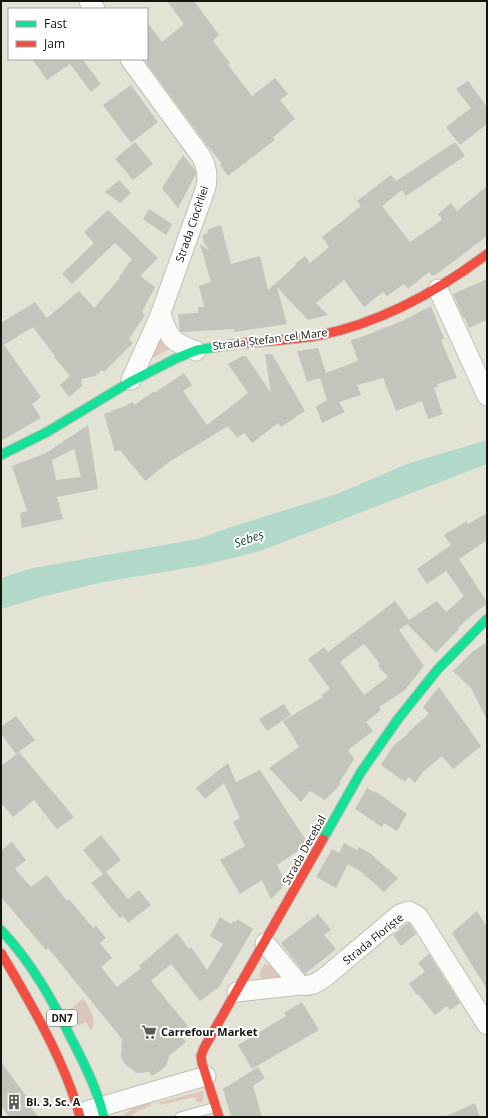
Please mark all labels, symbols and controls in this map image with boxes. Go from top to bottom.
legend [8,8,148,60]
text: Fast [44,15,67,32]
text: Jam [43,35,65,52]
street label: Strada Ciocîrliei [171,184,212,264]
street label: Strada Ștefan cel Mare [212,324,328,353]
water label: Sebeș [232,526,266,551]
street label: Strada Decebal [278,812,329,887]
street label: Strada Floriște [339,910,406,968]
road number: DN7 [47,1010,77,1026]
supermarket icon: Carrefour Market [140,1023,158,1041]
place label: Carrefour Market [161,1024,258,1039]
building icon: Bl. 3, Sc. A [5,1093,23,1111]
place label: Bl. 3, Sc. A [26,1094,81,1109]

